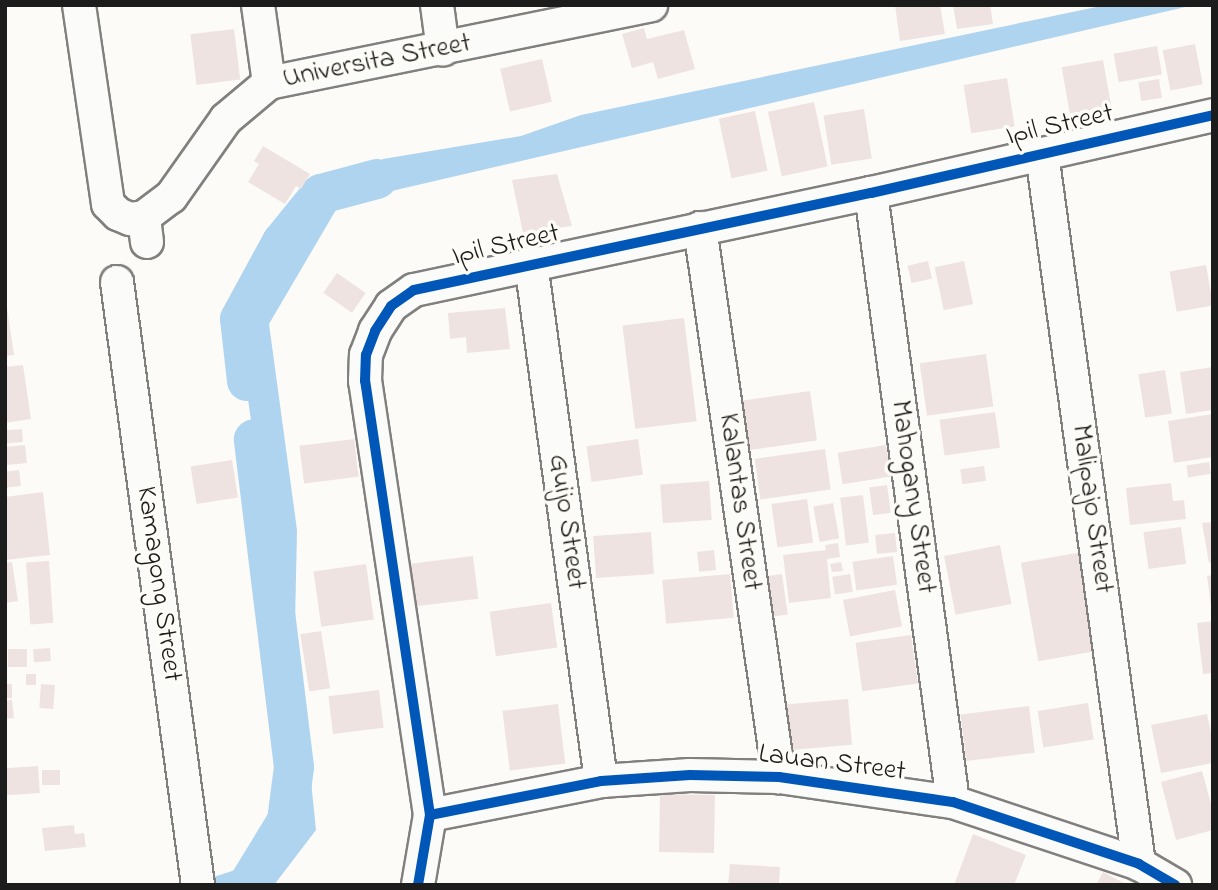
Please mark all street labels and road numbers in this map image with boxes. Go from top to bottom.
street label: Universita Street [280,27,474,97]
street label: Ipil Street [1003,97,1117,155]
street label: Ipil Street [449,217,563,275]
street label: Mahogany Street [882,398,942,596]
street label: Kalantas Street [710,411,768,593]
street label: Malipajo Street [1063,423,1119,595]
street label: Guijo Street [540,452,592,592]
street label: Kamagong Street [128,484,188,684]
street label: Lauan Street [757,738,907,790]

